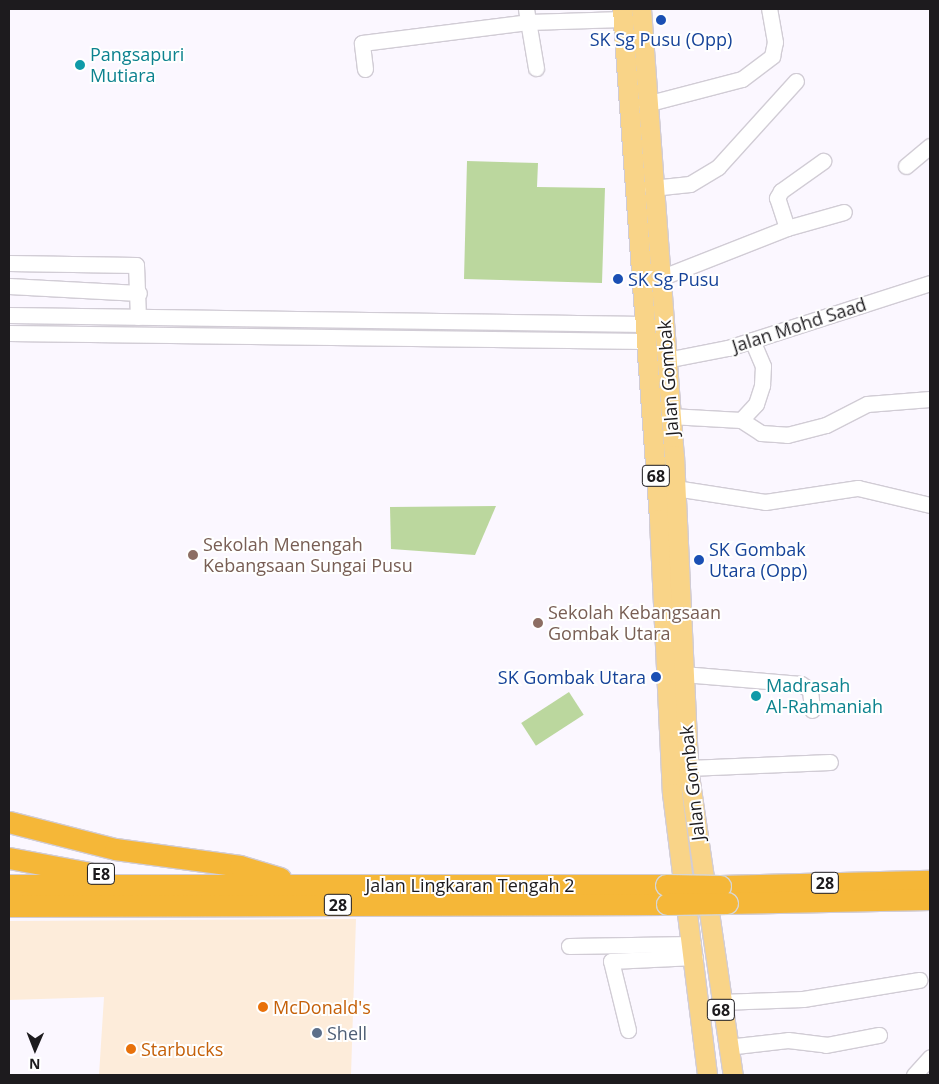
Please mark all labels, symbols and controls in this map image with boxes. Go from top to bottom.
marker: SK Sg Pusu (Opp) [655,14,667,26]
place label: SK Sg Pusu (Opp) [590,28,732,50]
place label: Pangsapuri Mutiara [90,44,184,86]
marker: Pangsapuri Mutiara [74,59,86,71]
place label: SK Sg Pusu [628,268,719,290]
marker: SK Sg Pusu [612,273,624,285]
street label: Jalan Mohd Saad [729,293,869,357]
street label: Jalan Gombak [653,319,683,437]
road number: 68 [641,462,671,490]
place label: Sekolah Menengah Kebangsaan Sungai Pusu [203,534,413,576]
place label: SK Gombak Utara (Opp) [709,539,807,582]
marker: Sekolah Menengah Kebangsaan Sungai Pusu [187,549,199,561]
marker: SK Gombak Utara (Opp) [693,554,705,566]
place label: Sekolah Kebangsaan Gombak Utara [548,602,721,644]
marker: Sekolah Kebangsaan Gombak Utara [532,617,544,629]
place label: SK Gombak Utara [498,666,646,688]
marker: SK Gombak Utara [650,671,662,683]
place label: Madrasah Al-Rahmaniah [766,675,883,718]
marker: Madrasah Al-Rahmaniah [750,690,762,702]
street label: Jalan Gombak [675,724,709,842]
road number: E8 [86,861,116,888]
road number: 28 [810,870,840,896]
street label: Jalan Lingkaran Tengah 2 [365,874,575,896]
road number: 28 [323,892,353,918]
place label: McDonald's [273,996,371,1018]
road number: 68 [706,996,736,1024]
marker: McDonald's [257,1001,269,1013]
place label: Shell [327,1022,367,1044]
north arrow [10,1024,60,1074]
marker: Shell [311,1027,323,1039]
place label: Starbucks [141,1038,223,1060]
marker: Starbucks [125,1043,137,1055]
text: N [29,1055,41,1074]

